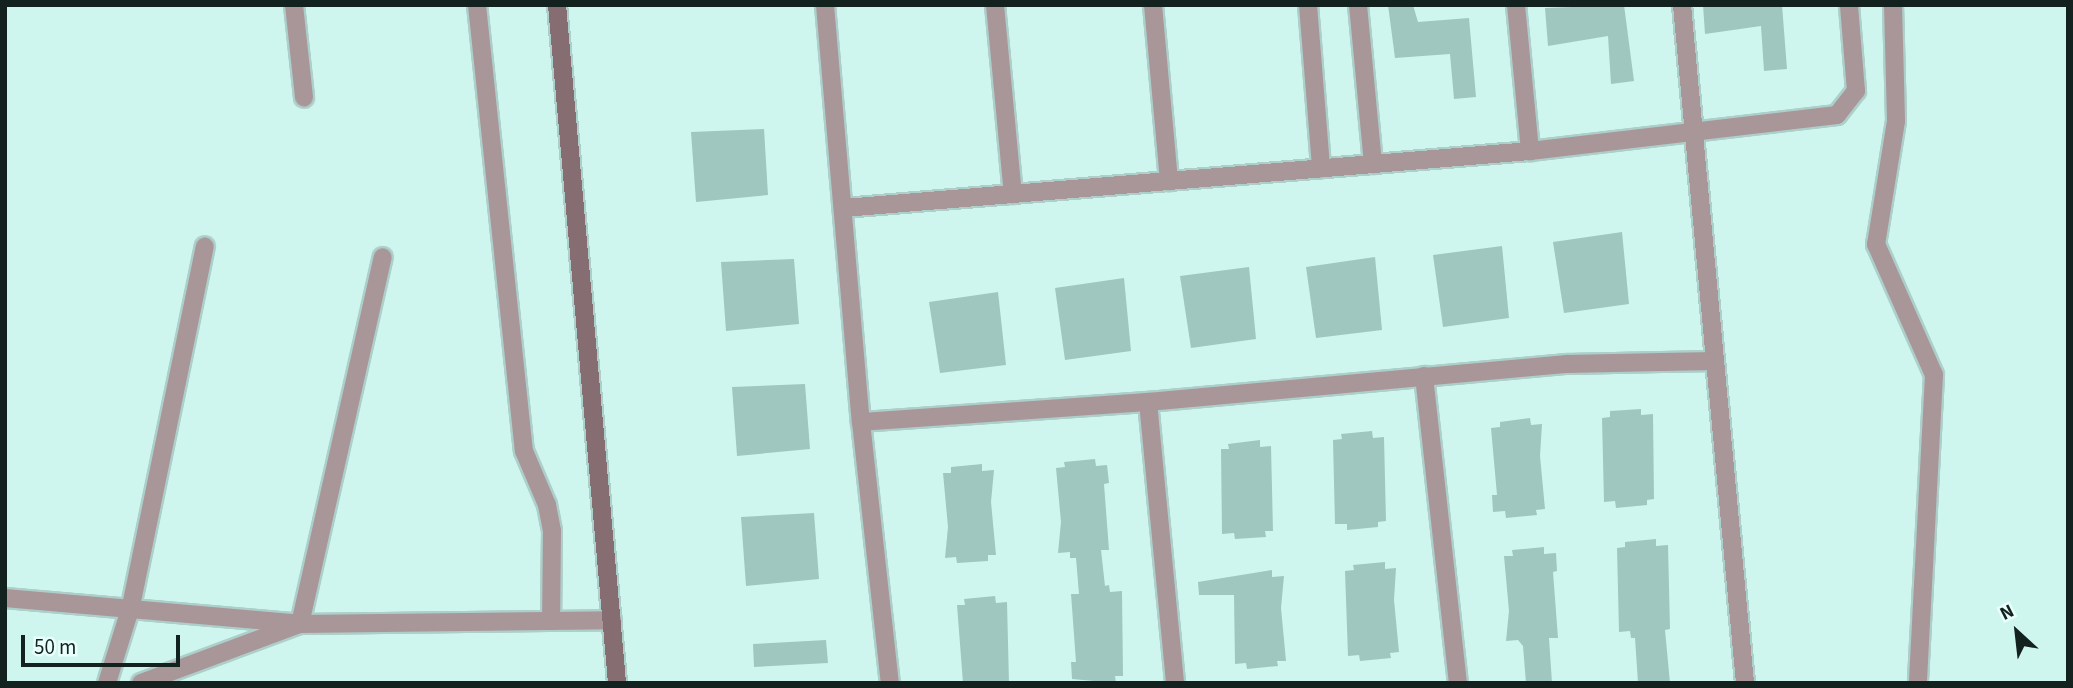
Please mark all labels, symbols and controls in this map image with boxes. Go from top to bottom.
north arrow [1982,597,2052,667]
text: N [1995,598,2019,628]
scale bar [24,622,184,666]
text: 50 m [34,632,76,662]

